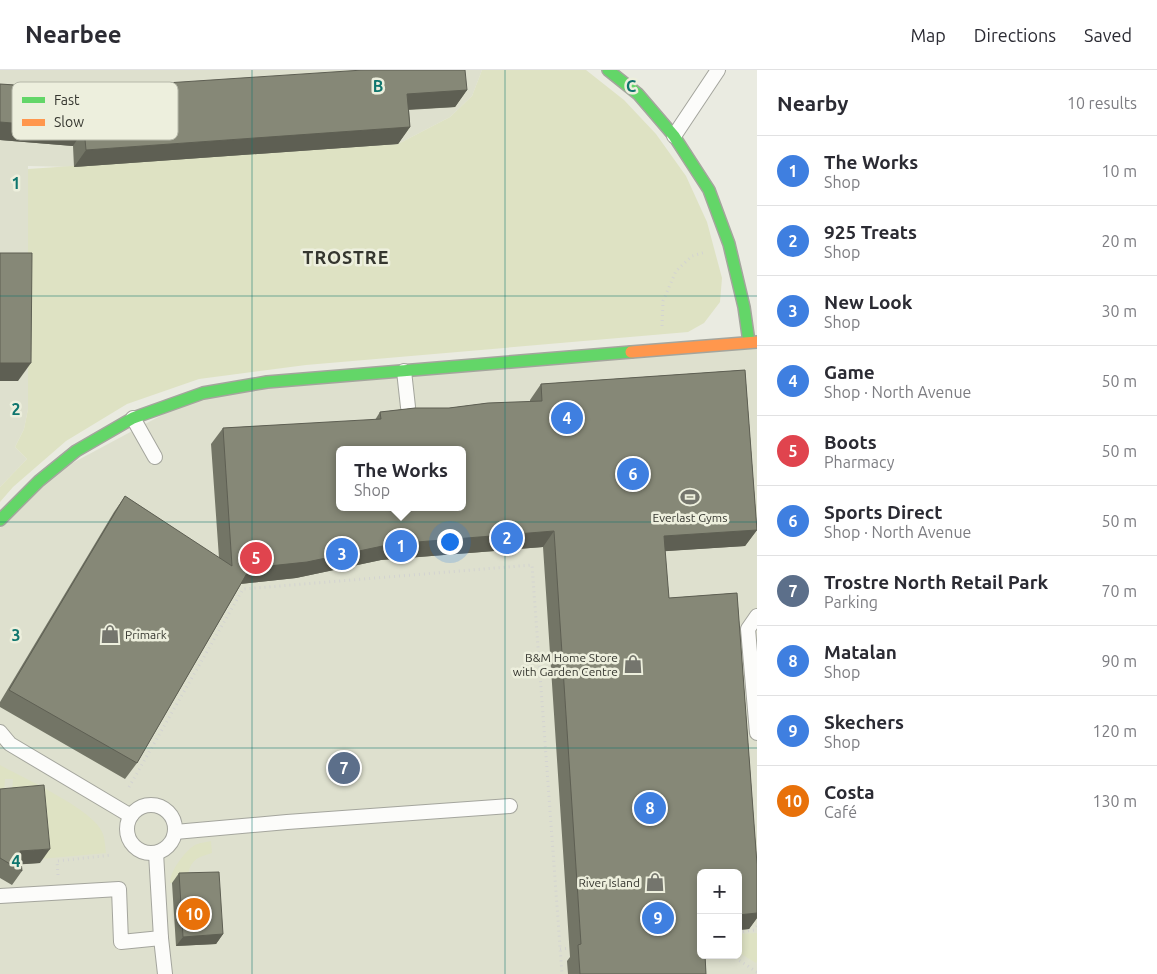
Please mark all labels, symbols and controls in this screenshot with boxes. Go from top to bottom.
text: Nearbee [25,21,122,48]
text: Map [910,25,946,45]
text: Directions [974,25,1056,45]
text: Saved [1084,25,1132,45]
text: B [373,77,383,95]
text: C [626,77,636,95]
legend [12,82,178,140]
text: Nearby [777,91,848,115]
text: Fast [54,92,80,108]
text: 10 results [1067,94,1137,112]
text: Slow [54,114,84,130]
text: The Works [824,151,918,173]
text: 1 [788,162,798,180]
text: 10 m [1101,162,1137,180]
text: Shop [824,173,860,191]
text: 1 [11,174,21,192]
text: 925 Treats [824,221,917,243]
text: 2 [788,232,798,250]
text: 20 m [1101,232,1137,250]
text: Shop [824,243,860,261]
district label: TROSTRE [303,247,389,267]
text: New Look [824,291,912,313]
text: 3 [788,302,798,320]
text: 30 m [1101,302,1137,320]
text: Shop [824,313,860,331]
text: Game [824,361,875,383]
text: 4 [788,372,798,390]
text: 50 m [1101,372,1137,390]
text: Shop · North Avenue [824,383,971,401]
pin: 4 [551,399,583,437]
text: 2 [11,400,21,418]
text: Boots [824,431,877,453]
text: 5 [788,442,798,460]
text: 50 m [1101,442,1137,460]
popup [336,446,466,511]
text: Pharmacy [824,453,894,471]
pin: 6 [617,455,649,493]
text: The Works [354,459,448,481]
text: Shop [354,481,390,499]
sports icon: Everlast Gyms [679,486,701,508]
text: Sports Direct [824,501,942,523]
place label: Everlast Gyms [653,511,727,524]
text: 6 [788,512,798,530]
text: 50 m [1101,512,1137,530]
pin: 2 [491,519,523,557]
text: Shop · North Avenue [824,523,971,541]
pin: 1 [385,527,417,565]
your location [437,529,463,555]
pin: 3 [326,535,358,573]
pin: 5 [240,539,272,577]
text: Trostre North Retail Park [824,571,1048,593]
text: 7 [788,582,798,600]
text: 70 m [1101,582,1137,600]
text: Parking [824,593,878,611]
shop icon: Primark [99,623,121,645]
text: 3 [11,626,21,644]
place label: Primark [125,628,167,641]
text: Matalan [824,641,897,663]
place label: B&M Home Store with Garden Centre [513,651,618,678]
text: 8 [788,652,798,670]
text: 90 m [1101,652,1137,670]
shop icon: B&M Home Store with Garden Centre [622,653,644,675]
text: Shop [824,663,860,681]
text: Skechers [824,711,904,733]
text: 9 [788,722,798,740]
text: 120 m [1092,722,1137,740]
text: Shop [824,733,860,751]
pin: 7 [328,749,360,787]
text: Costa [824,781,875,803]
pin: 8 [634,789,666,827]
text: 10 [784,792,802,810]
text: 130 m [1092,792,1137,810]
text: Café [824,803,857,821]
text: 4 [11,852,21,870]
map controls [697,869,742,959]
button: + [697,869,742,914]
shop icon: River Island [644,871,666,893]
place label: River Island [578,876,640,889]
pin: 10 [178,895,210,933]
pin: 9 [642,899,674,937]
button: − [697,914,742,959]

